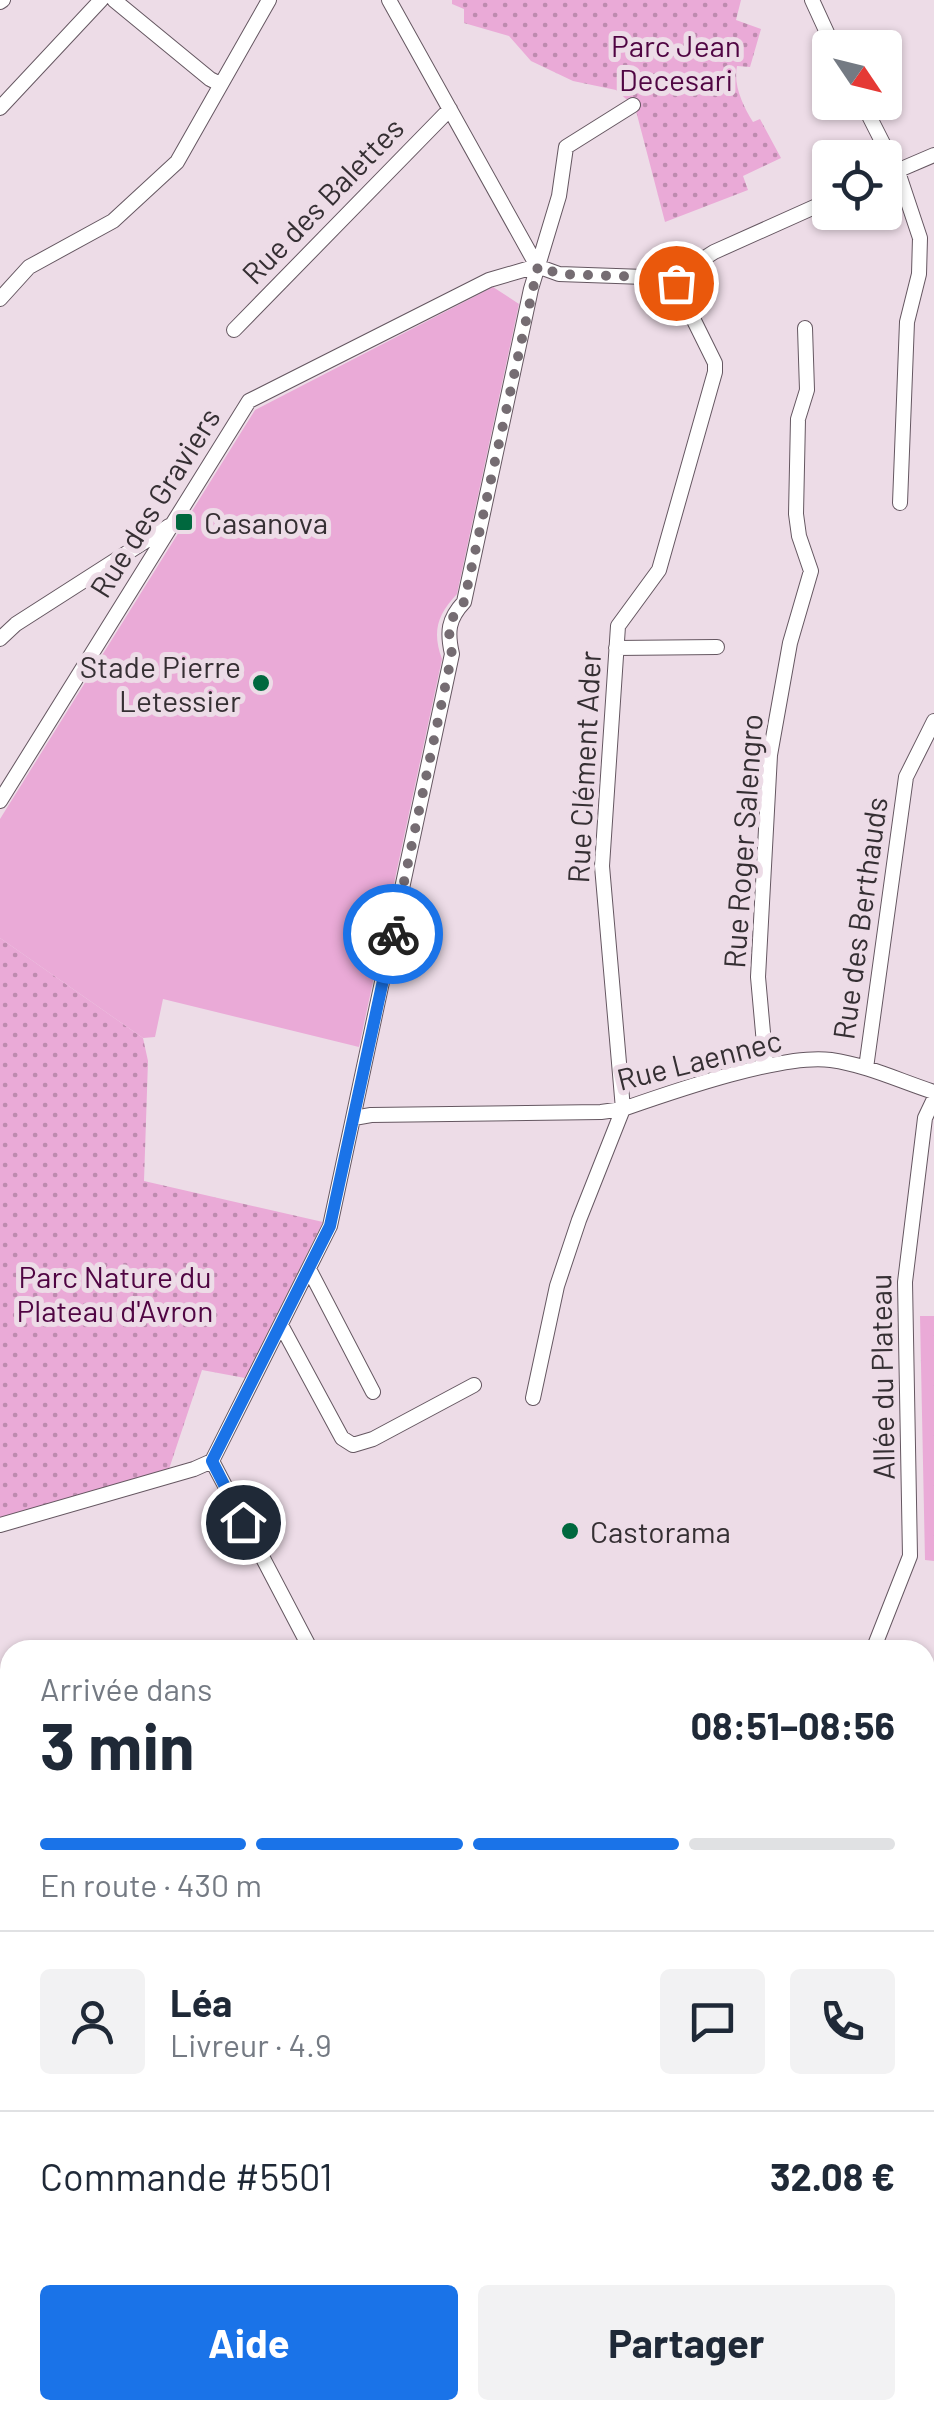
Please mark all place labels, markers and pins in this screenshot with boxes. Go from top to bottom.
pin [634,241,719,326]
place label: Casanova [204,504,328,540]
marker: Casanova [173,511,195,533]
place label: Stade Pierre Letessier [80,648,241,718]
marker: Stade Pierre Letessier [250,672,272,694]
pin [201,1480,286,1565]
place label: Castorama [590,1513,731,1549]
marker: Castorama [559,1520,581,1542]

